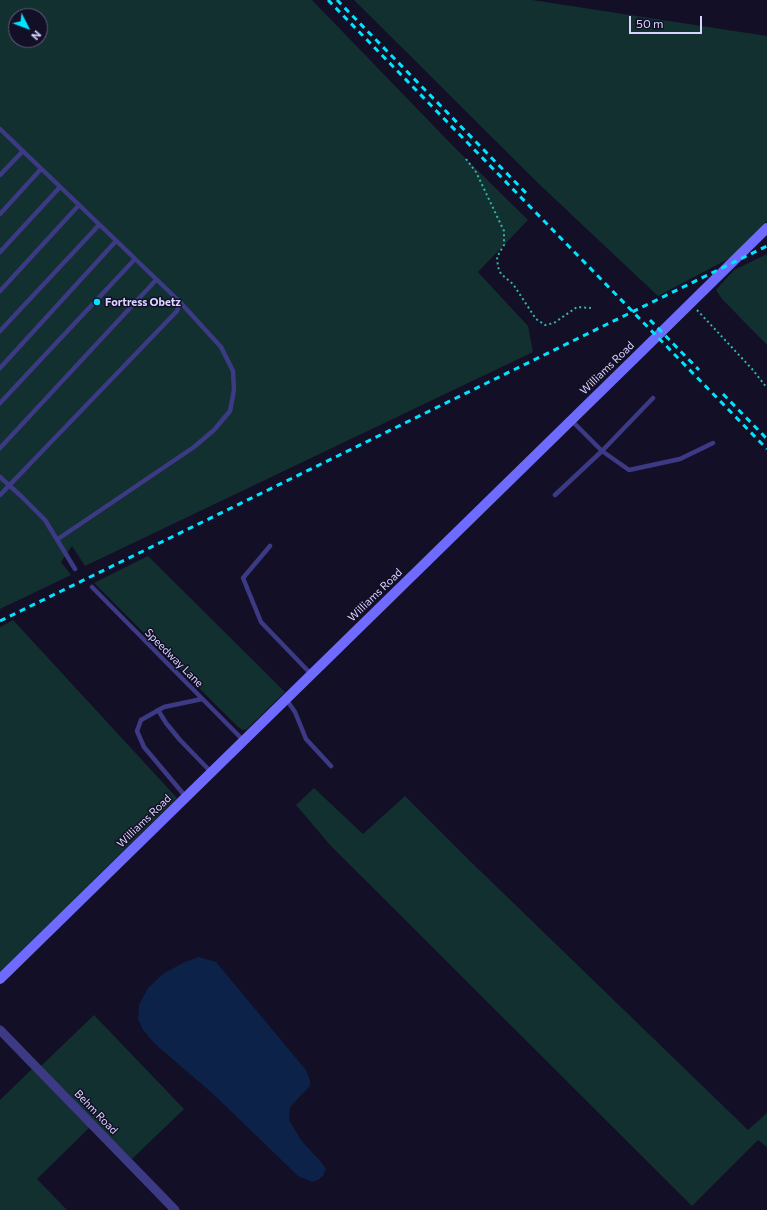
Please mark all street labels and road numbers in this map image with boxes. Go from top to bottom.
street label: Williams Road [577,339,637,397]
street label: Williams Road [345,566,405,624]
street label: Speedway Lane [142,626,206,690]
street label: Williams Road [114,792,174,850]
street label: Behm Road [72,1087,120,1137]

